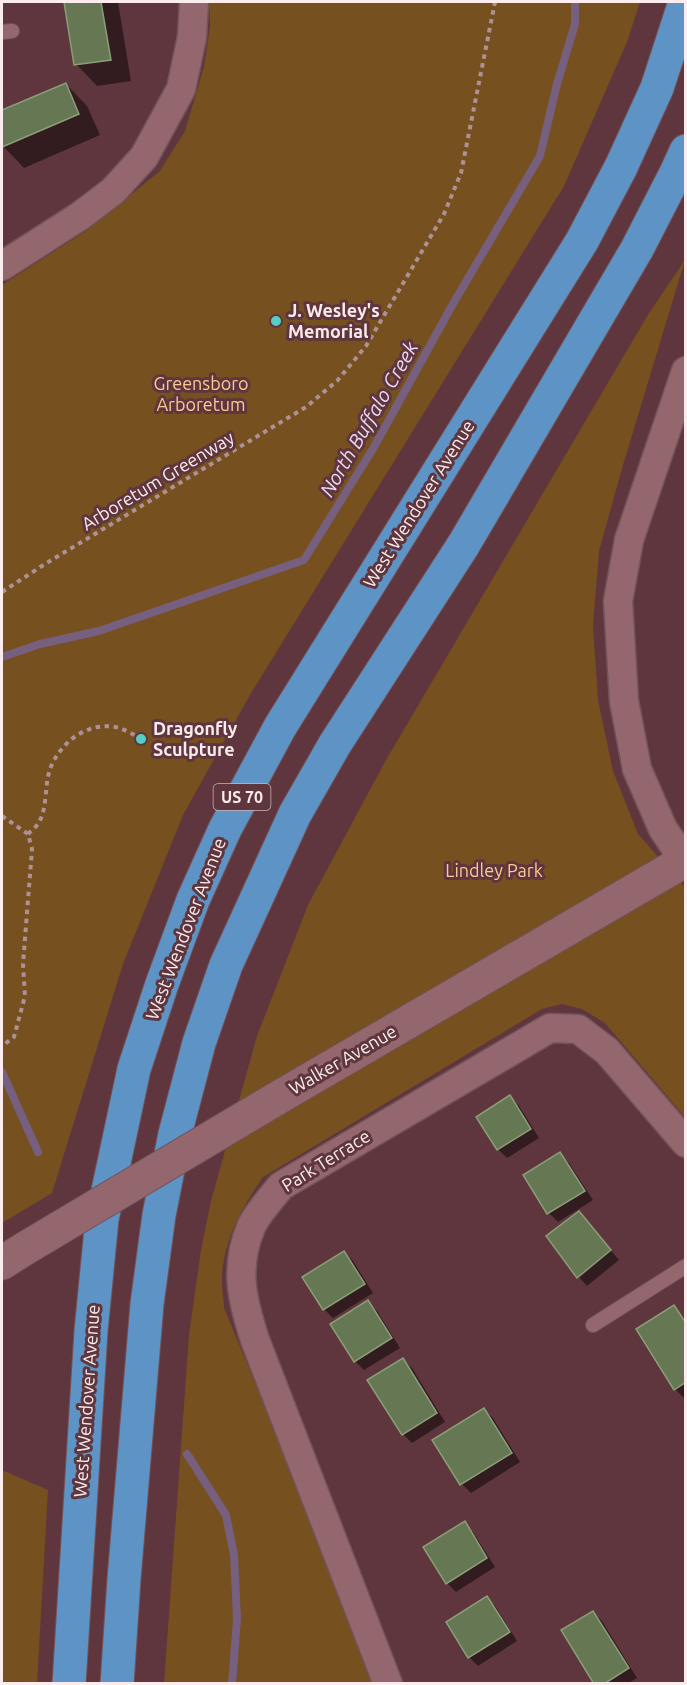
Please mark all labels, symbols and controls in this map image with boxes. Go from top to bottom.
place label: J. Wesley's Memorial [288,300,380,341]
marker: J. Wesley's Memorial [269,314,283,328]
water label: North Buffalo Creek [315,336,423,500]
park label: Greensboro Arboretum [153,373,249,414]
street label: West Wendover Avenue [358,416,478,591]
street label: Arboretum Greenway [78,427,238,534]
place label: Dragonfly Sculpture [153,718,238,759]
marker: Dragonfly Sculpture [134,732,148,746]
road number: US 70 [214,784,270,810]
street label: West Wendover Avenue [141,835,229,1022]
park label: Lindley Park [445,860,543,880]
street label: Walker Avenue [285,1020,400,1098]
street label: Park Terrace [278,1125,373,1195]
street label: West Wendover Avenue [69,1304,103,1498]

